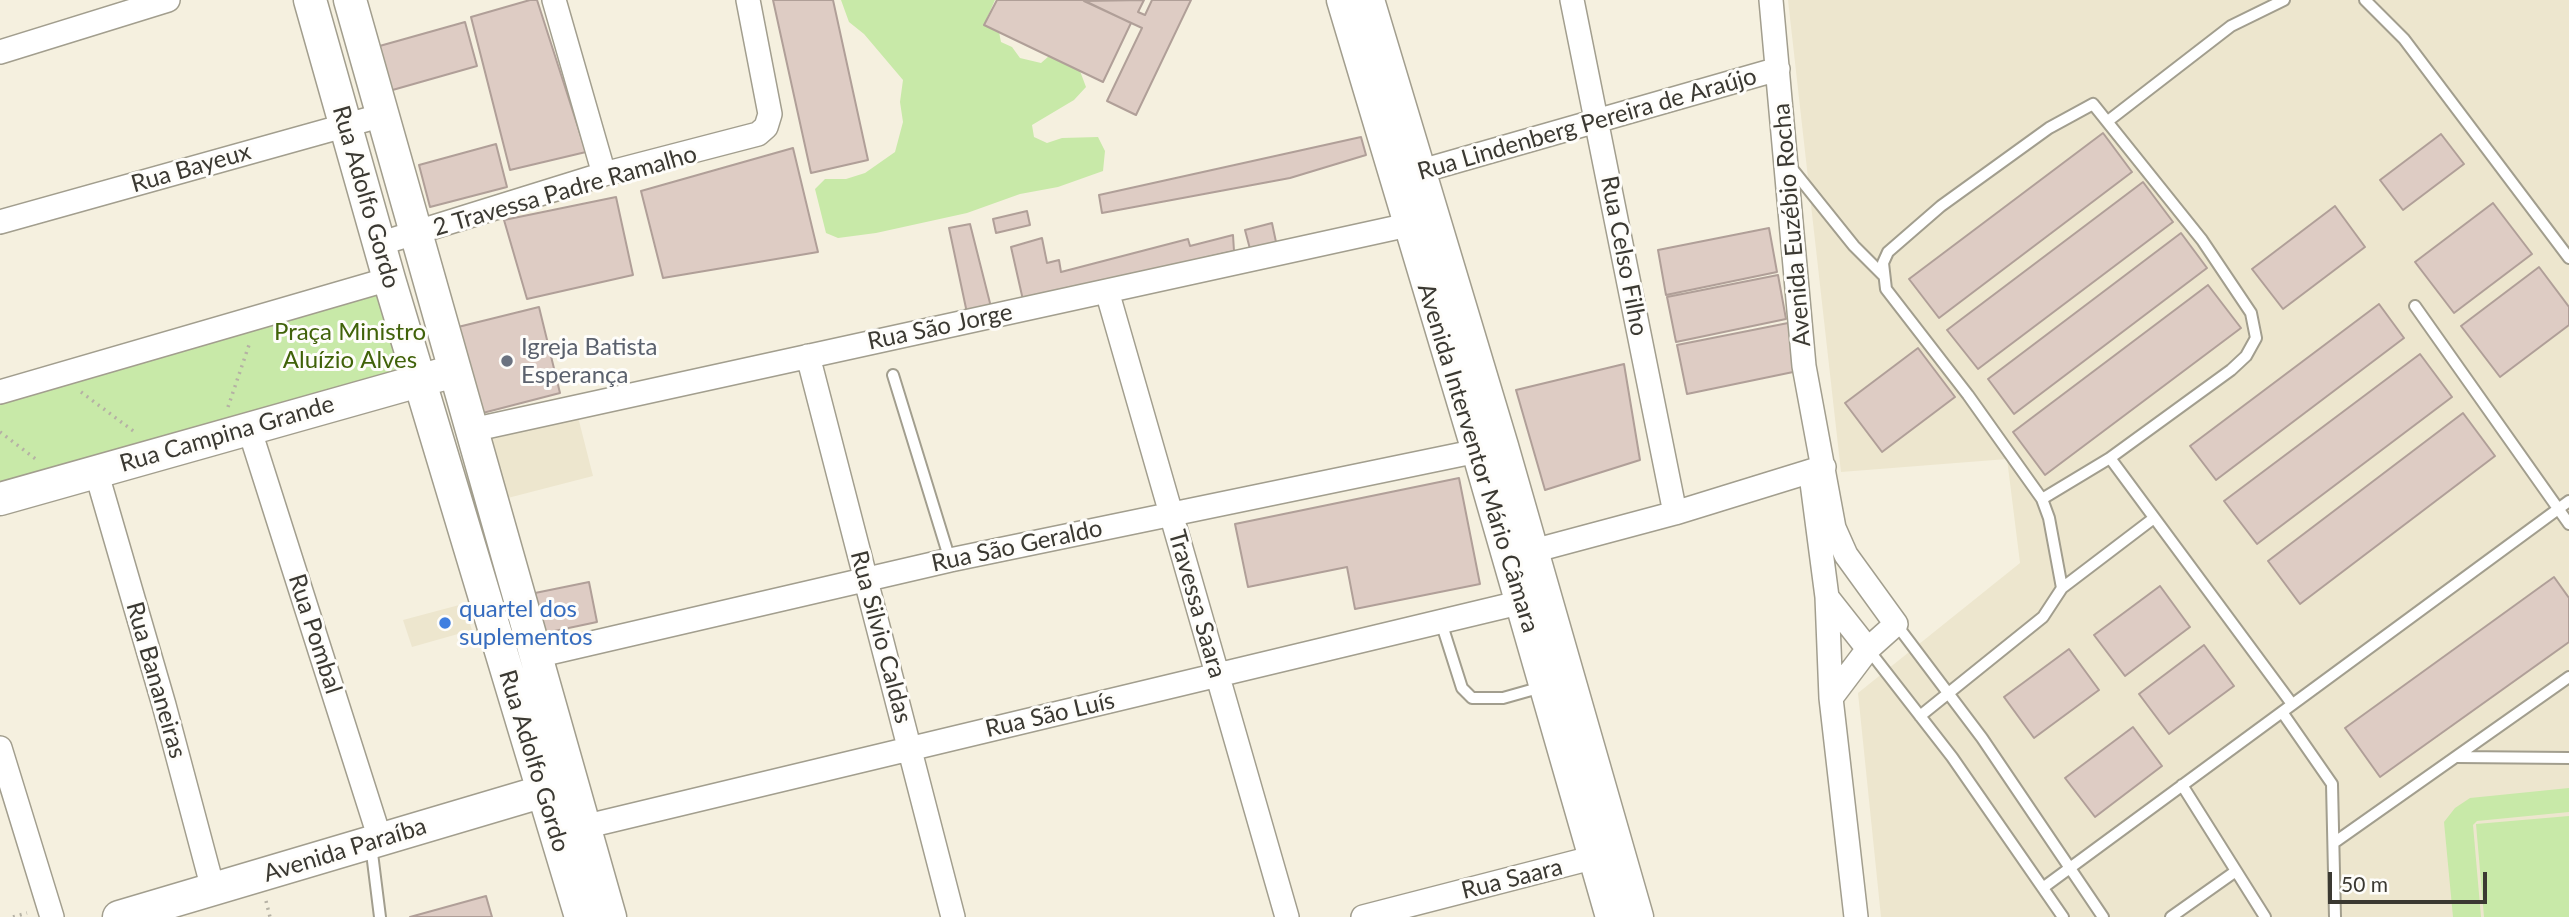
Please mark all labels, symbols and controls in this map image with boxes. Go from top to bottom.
street label: Rua Lindenberg Pereira de Araújo [1414,62,1760,186]
street label: Rua Adolfo Gordo [326,102,406,292]
street label: Avenida Euzébio Rocha [1767,102,1817,348]
street label: Rua Bayeux [128,137,254,199]
street label: 2 Travessa Padre Ramalho [430,140,700,242]
street label: Rua Celso Filho [1594,174,1654,338]
street label: Avenida Interventor Mário Câmara [1411,280,1545,636]
street label: Rua São Jorge [865,298,1015,356]
park label: Praça Ministro Aluízio Alves [274,318,426,374]
place label: Igreja Batista Esperança [521,333,657,389]
marker: Igreja Batista Esperança [499,353,515,369]
street label: Rua Campina Grande [116,390,338,478]
street label: Rua São Geraldo [929,514,1105,578]
street label: Travessa Saara [1162,527,1232,681]
street label: Rua Silvio Caldas [844,547,918,727]
street label: Rua Pombal [282,571,348,697]
place label: quartel dos suplementos [459,595,593,651]
street label: Rua Bananeiras [120,599,192,761]
marker: quartel dos suplementos [437,615,453,631]
street label: Rua Adolfo Gordo [493,667,575,855]
street label: Rua São Luís [983,686,1117,744]
street label: Avenida Paraíba [260,812,430,888]
street label: Rua Saara [1458,853,1566,905]
scale bar [2331,858,2490,902]
text: 50 m [2341,871,2388,896]

